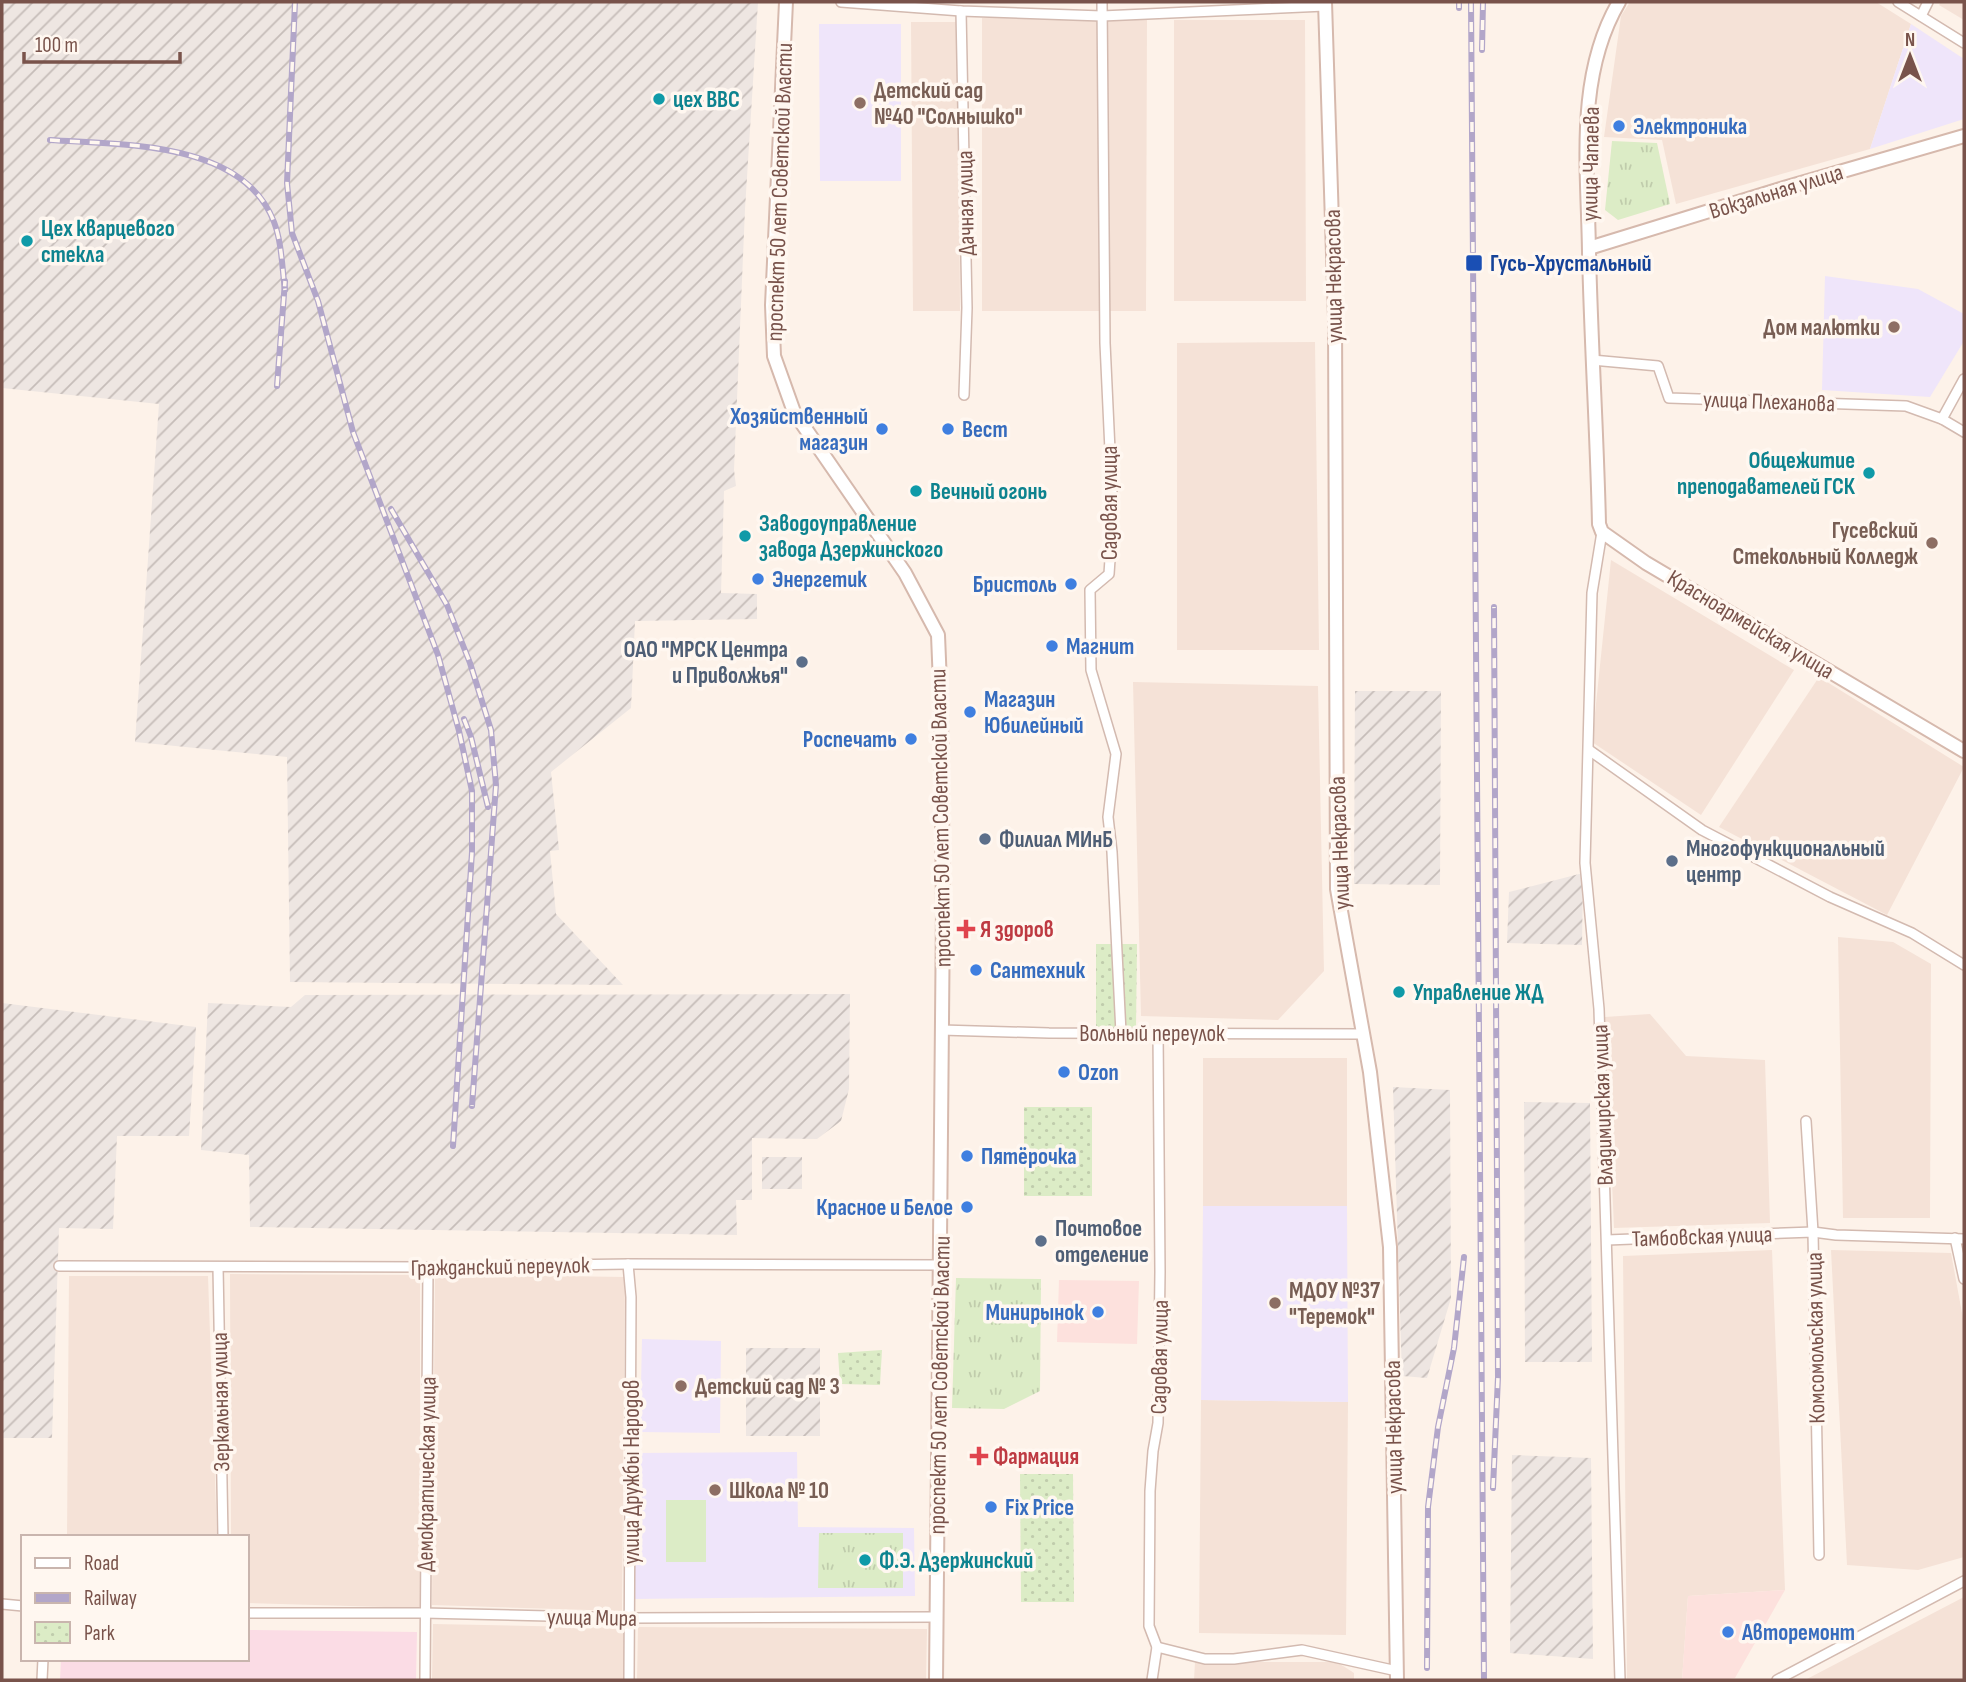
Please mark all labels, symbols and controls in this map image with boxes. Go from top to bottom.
scale bar [24,21,180,65]
north arrow [1875,21,1945,91]
text: N [1905,29,1915,52]
text: 100 m [35,33,78,58]
street label: проспект 50 лет Советской Власти [761,42,799,342]
place label: Детский сад №40 "Солнышко" [874,77,1023,131]
place label: цех ВВС [673,86,740,114]
marker: цех ВВС [651,91,667,107]
marker: Детский сад №40 "Солнышко" [852,95,868,111]
street label: улица Чапаева [1576,106,1606,222]
place label: Электроника [1633,113,1747,141]
marker: Электроника [1611,118,1627,134]
street label: Дачная улица [951,150,981,256]
street label: Вокзальная улица [1706,158,1847,226]
street label: улица Некрасова [1319,209,1349,343]
place label: Цех кварцевого стекла [41,215,175,269]
marker: Цех кварцевого стекла [19,233,35,249]
place label: Гусь-Хрустальный [1490,250,1652,278]
marker: Гусь-Хрустальный [1464,253,1484,273]
place label: Дом малютки [1763,314,1880,342]
marker: Дом малютки [1886,319,1902,335]
street label: улица Плеханова [1702,386,1836,418]
place label: Хозяйственный магазин [729,403,868,457]
place label: Вест [962,416,1008,444]
marker: Хозяйственный магазин [874,421,890,437]
marker: Вест [940,421,956,437]
street label: Садовая улица [1096,446,1124,560]
place label: Общежитие преподавателей ГСК [1677,447,1856,501]
marker: Общежитие преподавателей ГСК [1861,465,1877,481]
place label: Вечный огонь [930,478,1047,506]
marker: Вечный огонь [908,483,924,499]
place label: Заводоуправление завода Дзержинского [759,510,943,564]
place label: Гусевский Стекольный Колледж [1732,517,1918,571]
marker: Заводоуправление завода Дзержинского [737,528,753,544]
marker: Гусевский Стекольный Колледж [1924,535,1940,551]
street label: Красноармейская улица [1662,564,1839,686]
place label: Энергетик [772,566,867,594]
marker: Энергетик [750,571,766,587]
place label: Бристоль [973,571,1057,599]
marker: Бристоль [1063,576,1079,592]
place label: Магнит [1066,633,1134,661]
place label: ОАО "МРСК Центра и Приволжья" [623,636,788,690]
marker: Магнит [1044,638,1060,654]
marker: ОАО "МРСК Центра и Приволжья" [794,654,810,670]
street label: проспект 50 лет Советской Власти [924,668,958,967]
place label: Магазин Юбилейный [984,686,1084,740]
marker: Магазин Юбилейный [962,704,978,720]
place label: Роспечать [803,726,897,754]
marker: Роспечать [903,731,919,747]
street label: улица Некрасова [1324,776,1356,910]
place label: Филиал МИнБ [999,826,1113,854]
marker: Филиал МИнБ [977,831,993,847]
place label: Многофункциональный центр [1686,835,1885,889]
marker: Многофункциональный центр [1664,853,1680,869]
place label: Я здоров [980,916,1054,944]
marker: Я здоров [958,921,974,937]
place label: Сантехник [990,957,1086,985]
marker: Сантехник [968,962,984,978]
place label: Управление ЖД [1413,979,1543,1007]
marker: Управление ЖД [1391,984,1407,1000]
street label: Вольный переулок [1079,1020,1225,1048]
street label: Владимирская улица [1586,1024,1620,1186]
place label: Ozon [1078,1059,1119,1087]
marker: Ozon [1056,1064,1072,1080]
place label: Пятёрочка [981,1143,1077,1171]
marker: Пятёрочка [959,1148,975,1164]
place label: Красное и Белое [816,1194,953,1222]
marker: Красное и Белое [959,1199,975,1215]
place label: Почтовое отделение [1055,1215,1149,1269]
street label: Тамбовская улица [1631,1221,1773,1253]
marker: Почтовое отделение [1033,1233,1049,1249]
street label: проспект 50 лет Советской Власти [923,1236,957,1535]
street label: Гражданский переулок [410,1251,590,1283]
street label: Комсомольская улица [1801,1252,1831,1424]
place label: МДОУ №37 "Теремок" [1289,1277,1380,1331]
marker: МДОУ №37 "Теремок" [1267,1295,1283,1311]
place label: Минирынок [985,1299,1084,1327]
street label: Садовая улица [1145,1299,1175,1415]
marker: Минирынок [1090,1304,1106,1320]
street label: Зеркальная улица [206,1332,236,1472]
street label: улица Некрасова [1379,1360,1409,1494]
place label: Детский сад № 3 [695,1373,840,1401]
street label: Демократическая улица [411,1376,443,1572]
marker: Детский сад № 3 [673,1378,689,1394]
street label: улица Дружбы Народов [618,1380,646,1564]
place label: Фармация [993,1443,1079,1471]
marker: Фармация [971,1448,987,1464]
place label: Школа № 10 [729,1477,829,1505]
marker: Школа № 10 [707,1482,723,1498]
place label: Fix Price [1005,1494,1074,1522]
marker: Fix Price [983,1499,999,1515]
legend [21,1535,248,1661]
place label: Ф.Э. Дзержинский [879,1547,1033,1575]
text: Road [84,1551,119,1576]
marker: Ф.Э. Дзержинский [857,1552,873,1568]
text: Railway [84,1586,137,1611]
street label: улица Мира [547,1603,637,1633]
place label: Авторемонт [1741,1619,1855,1647]
text: Park [84,1621,115,1646]
marker: Авторемонт [1720,1624,1736,1640]

